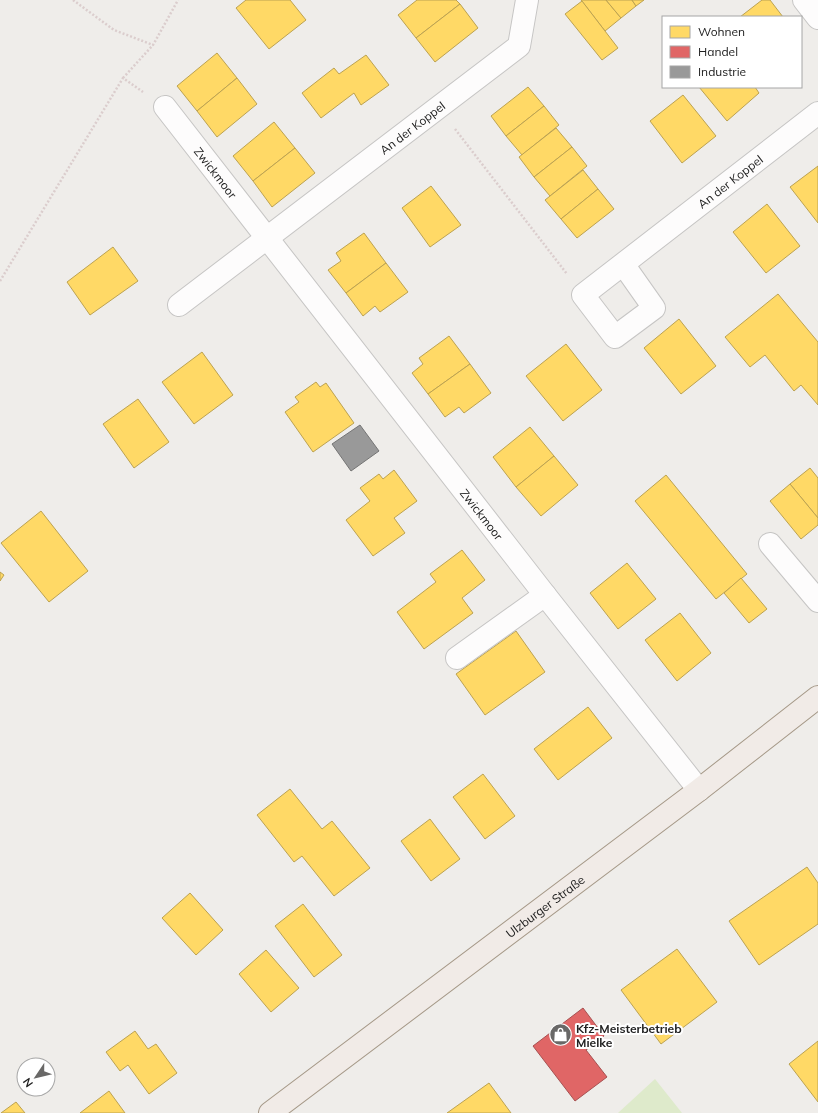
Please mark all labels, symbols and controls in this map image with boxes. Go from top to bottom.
legend [662,16,802,88]
text: Wohnen [698,24,745,39]
text: Handel [698,44,738,59]
text: Industrie [698,64,746,79]
street label: An der Koppel [376,98,448,157]
street label: Zwickmoor [191,144,241,202]
street label: An der Koppel [694,151,765,211]
street label: Zwickmoor [457,485,507,543]
street label: Ulzburger Straße [502,872,587,941]
place label: Kfz-Meisterbetrieb Mielke [576,1021,682,1050]
shop icon: Kfz-Meisterbetrieb Mielke [548,1022,574,1048]
north arrow [16,1057,56,1097]
text: N [20,1075,36,1090]

